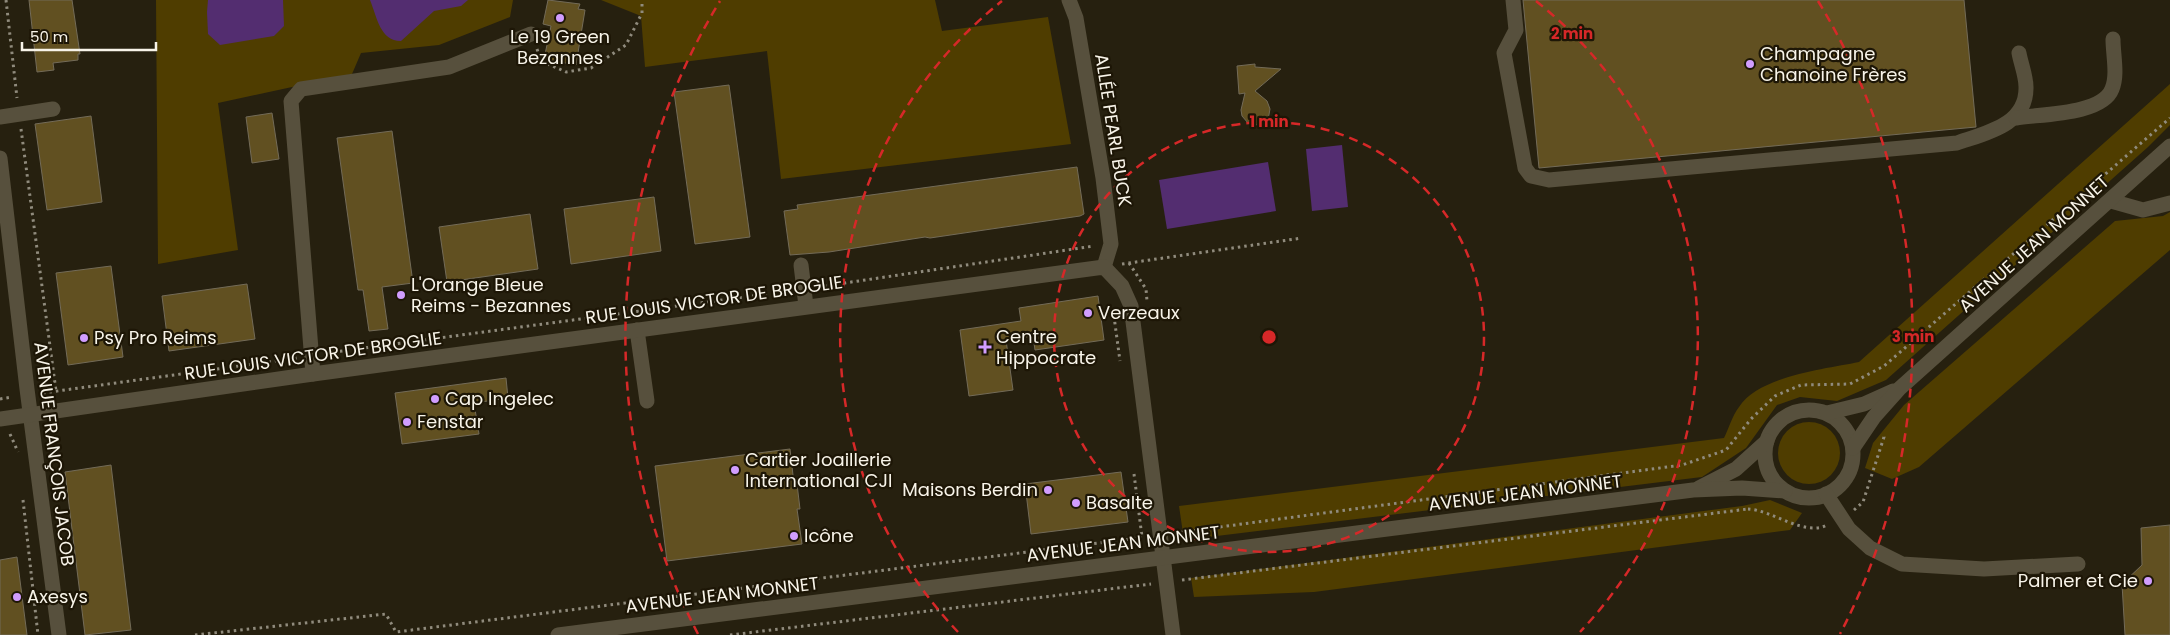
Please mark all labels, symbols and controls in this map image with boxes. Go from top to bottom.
marker: Le 19 Green Bezannes [554,12,566,24]
scale bar [22,20,156,52]
text: 2 min [1551,23,1593,44]
place label: Le 19 Green Bezannes [510,24,610,70]
text: 50 m [30,26,68,47]
place label: Champagne Chanoine Frères [1760,41,1907,87]
street label: ALLÉE PEARL BUCK [1089,52,1138,208]
marker: Champagne Chanoine Frères [1744,58,1756,70]
text: 1 min [1249,111,1289,132]
street label: AVENUE JEAN MONNET [1953,169,2115,318]
street label: RUE LOUIS VICTOR DE BROGLIE [584,269,844,330]
place label: L'Orange Bleue Reims - Bezannes [411,272,571,318]
marker: L'Orange Bleue Reims - Bezannes [395,289,407,301]
place label: Verzeaux [1098,300,1180,325]
marker: Verzeaux [1082,307,1094,319]
place label: Centre Hippocrate [996,324,1096,370]
place label: Psy Pro Reims [94,325,217,350]
street label: RUE LOUIS VICTOR DE BROGLIE [183,325,443,386]
text: 3 min [1892,326,1934,347]
centre of rings [1260,328,1278,346]
marker: Psy Pro Reims [78,332,90,344]
street label: AVENUE FRANÇOIS JACOB [28,340,81,568]
marker: Centre Hippocrate [978,340,992,354]
place label: Cap Ingelec [445,386,554,411]
marker: Cap Ingelec [429,393,441,405]
place label: Fenstar [417,409,484,434]
marker: Fenstar [401,416,413,428]
place label: Cartier Joaillerie International CJI [745,447,892,493]
marker: Cartier Joaillerie International CJI [729,464,741,476]
street label: AVENUE JEAN MONNET [1427,468,1623,517]
place label: Maisons Berdin [902,477,1038,502]
marker: Maisons Berdin [1042,484,1054,496]
place label: Basalte [1086,490,1153,515]
marker: Basalte [1070,497,1082,509]
street label: AVENUE JEAN MONNET [1025,519,1221,568]
place label: Icône [804,523,854,548]
marker: Icône [788,530,800,542]
place label: Palmer et Cie [2018,568,2138,593]
street label: AVENUE JEAN MONNET [624,570,820,619]
marker: Palmer et Cie [2142,575,2154,587]
place label: Axesys [27,584,88,609]
marker: Axesys [11,591,23,603]

